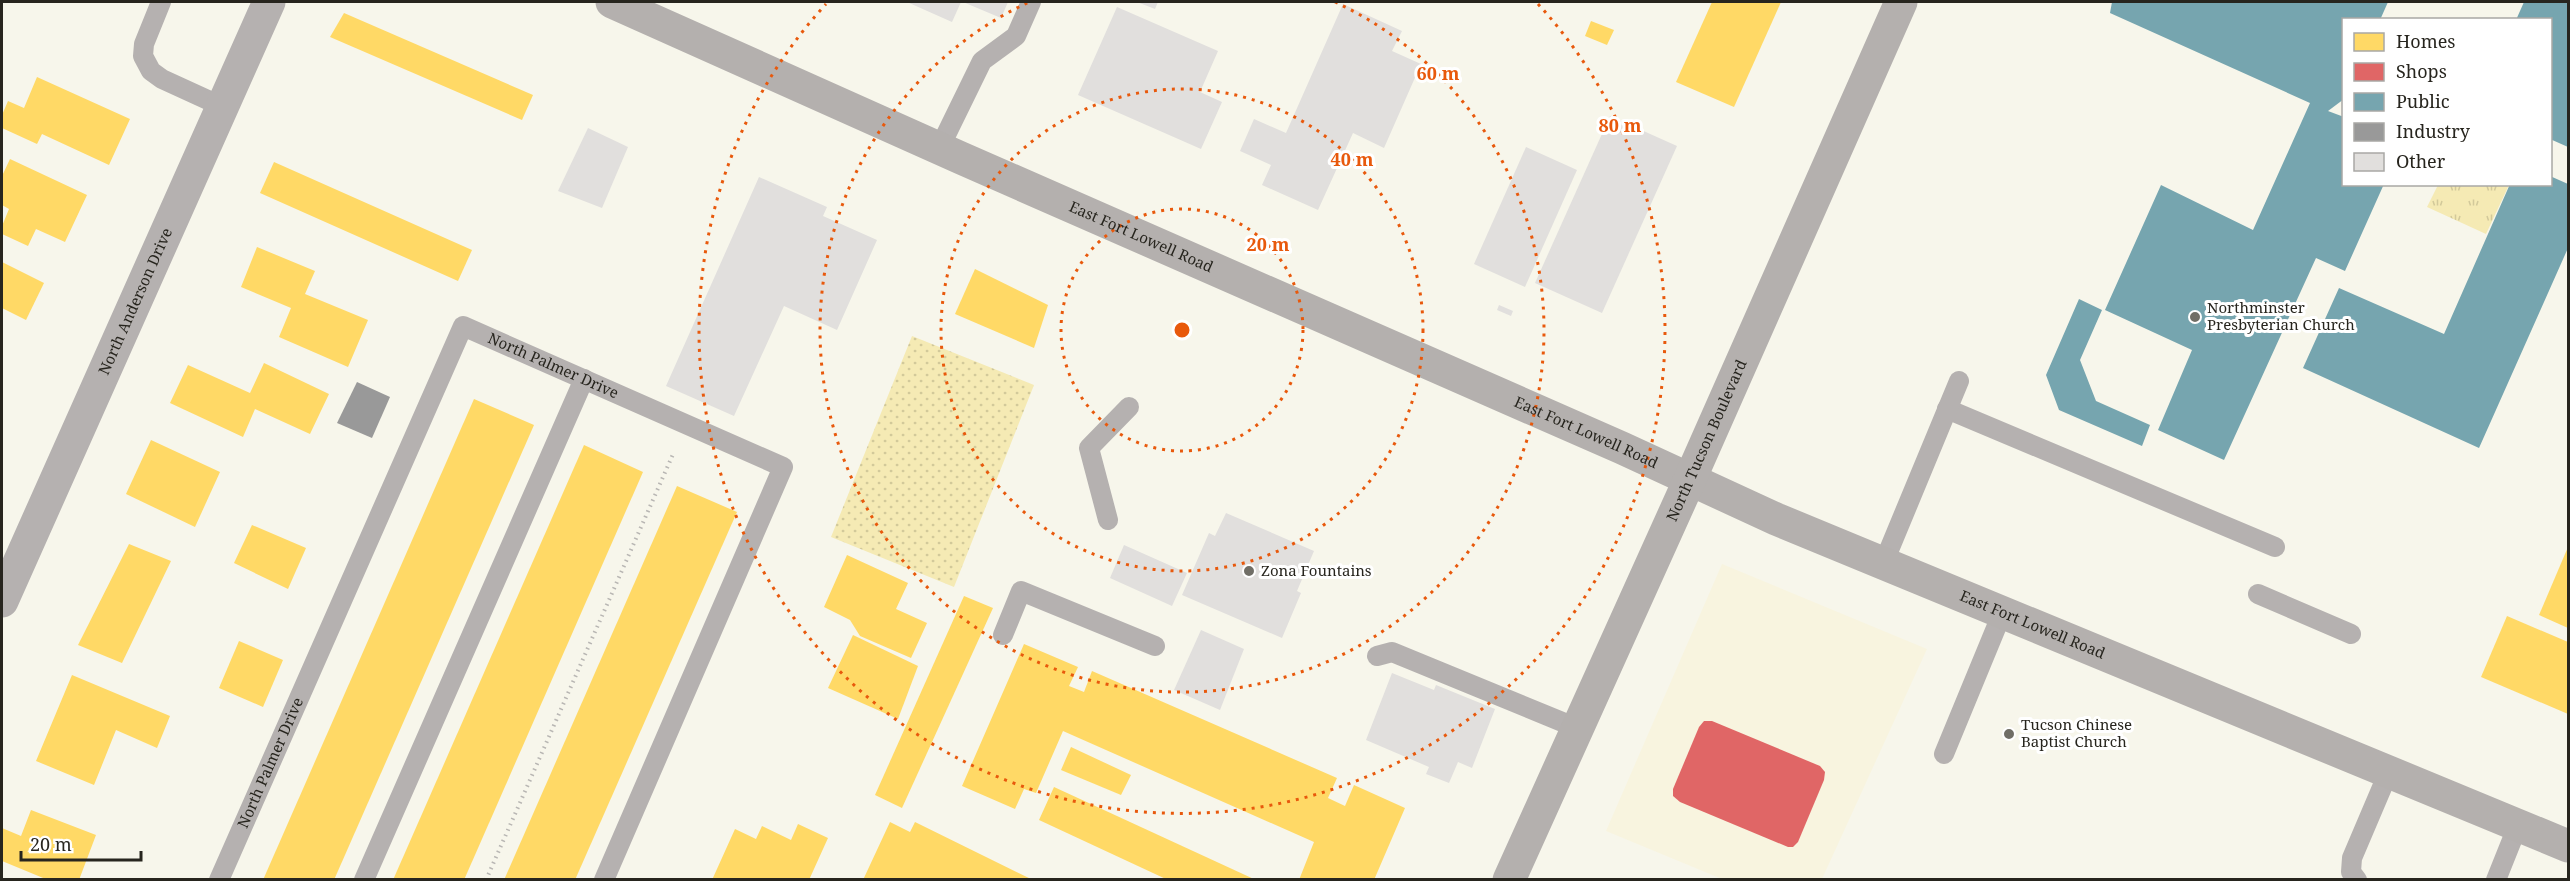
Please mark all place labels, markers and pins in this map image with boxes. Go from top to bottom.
place label: Northminster Presbyterian Church [2207,297,2355,334]
marker: Northminster Presbyterian Church [2188,310,2202,324]
centre of rings [1172,320,1192,340]
place label: Zona Fountains [1261,560,1372,580]
marker: Zona Fountains [1242,564,1256,578]
place label: Tucson Chinese Baptist Church [2021,714,2132,751]
marker: Tucson Chinese Baptist Church [2002,727,2016,741]

